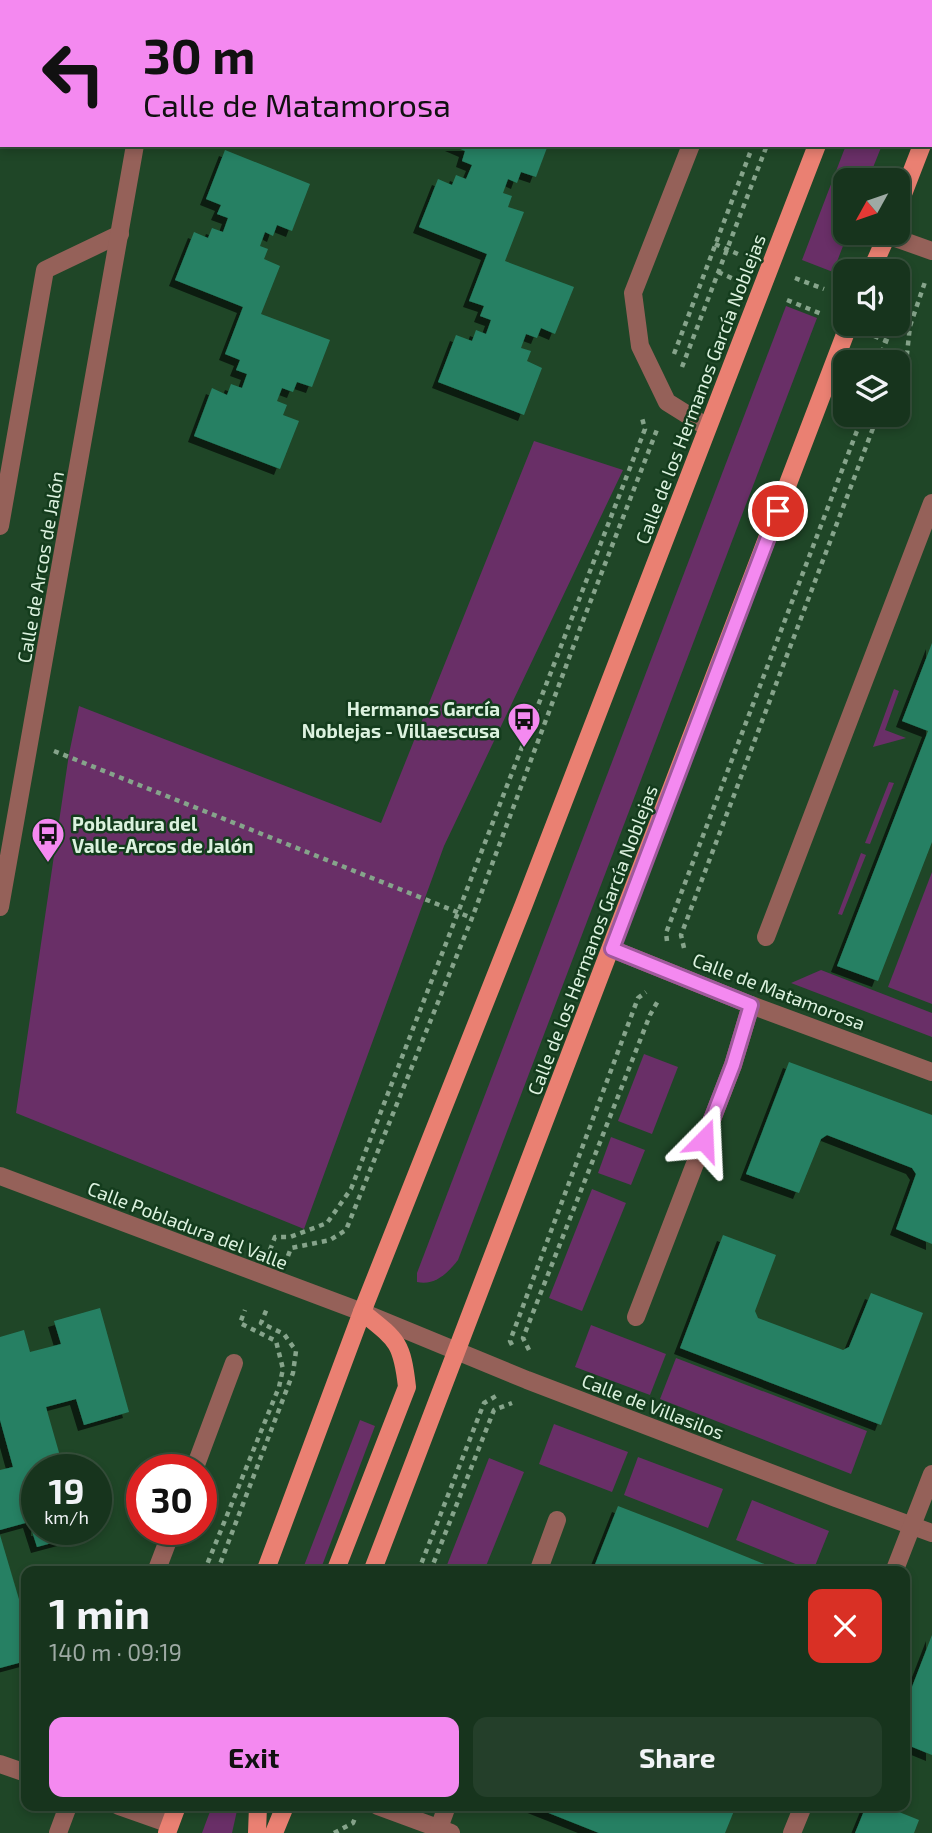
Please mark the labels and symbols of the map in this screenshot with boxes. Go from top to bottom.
north arrow [833,168,910,245]
street label: Calle de los Hermanos García Noblejas [630,231,770,547]
street label: Calle de Arcos de Jalón [12,469,68,665]
pin [748,481,808,541]
place label: Hermanos García Noblejas - Villaescusa [302,697,500,742]
bus stop icon: Hermanos García Noblejas - Villaescusa [505,700,543,749]
street label: Calle de los Hermanos García Noblejas [522,782,662,1098]
place label: Pobladura del Valle-Arcos de Jalón [72,812,253,857]
bus stop icon: Pobladura del Valle-Arcos de Jalón [29,815,67,864]
street label: Calle de Matamorosa [690,948,868,1034]
position arrow [667,1103,741,1177]
street label: Calle Pobladura del Valle [85,1176,291,1274]
street label: Calle de Villasilos [579,1368,727,1444]
speed limit sign: 30 [126,1454,217,1545]

